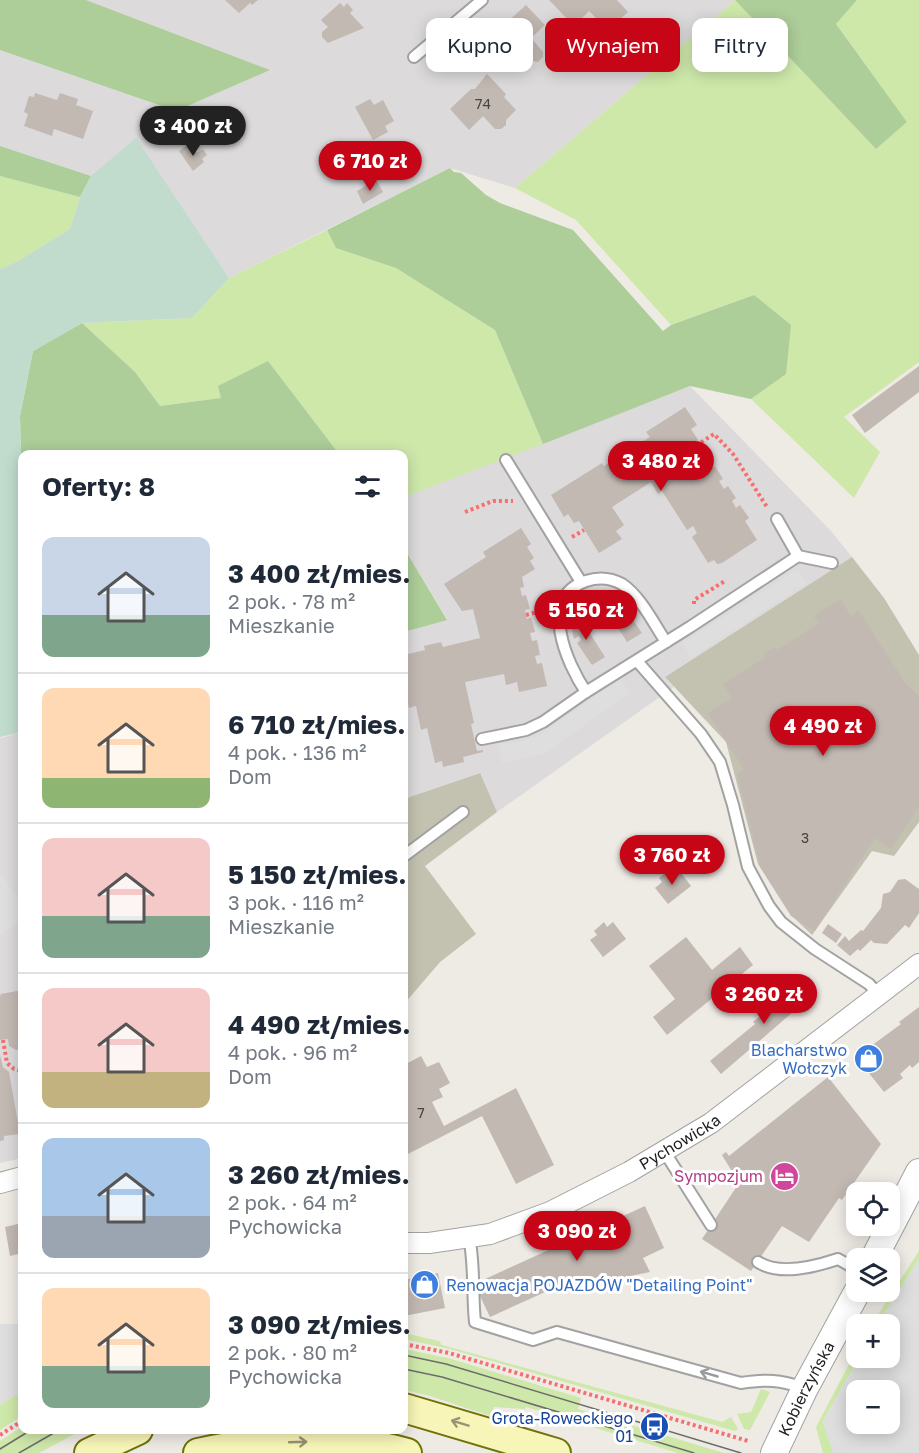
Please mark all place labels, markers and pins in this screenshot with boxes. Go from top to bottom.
pin: 3 400 zł [131,106,255,157]
pin: 6 710 zł [308,141,432,192]
pin: 3 480 zł [599,441,723,492]
pin: 5 150 zł [524,590,648,641]
pin: 4 490 zł [761,706,885,757]
pin: 3 760 zł [610,835,734,886]
pin: 3 260 zł [702,974,826,1025]
place label: Blacharstwo Wołczyk [751,1040,847,1078]
shop icon: Blacharstwo Wołczyk [852,1043,884,1075]
hotel icon: Sympozjum [768,1160,800,1192]
place label: Sympozjum [674,1166,763,1186]
pin: 3 090 zł [515,1211,639,1262]
shop icon: Renowacja POJAZDÓW "Detailing Point" [409,1269,441,1301]
place label: Renowacja POJAZDÓW "Detailing Point" [446,1275,753,1295]
place label: Grota-Roweckiego 01 [492,1408,633,1446]
bus stop icon: Grota-Roweckiego 01 [638,1411,670,1443]

